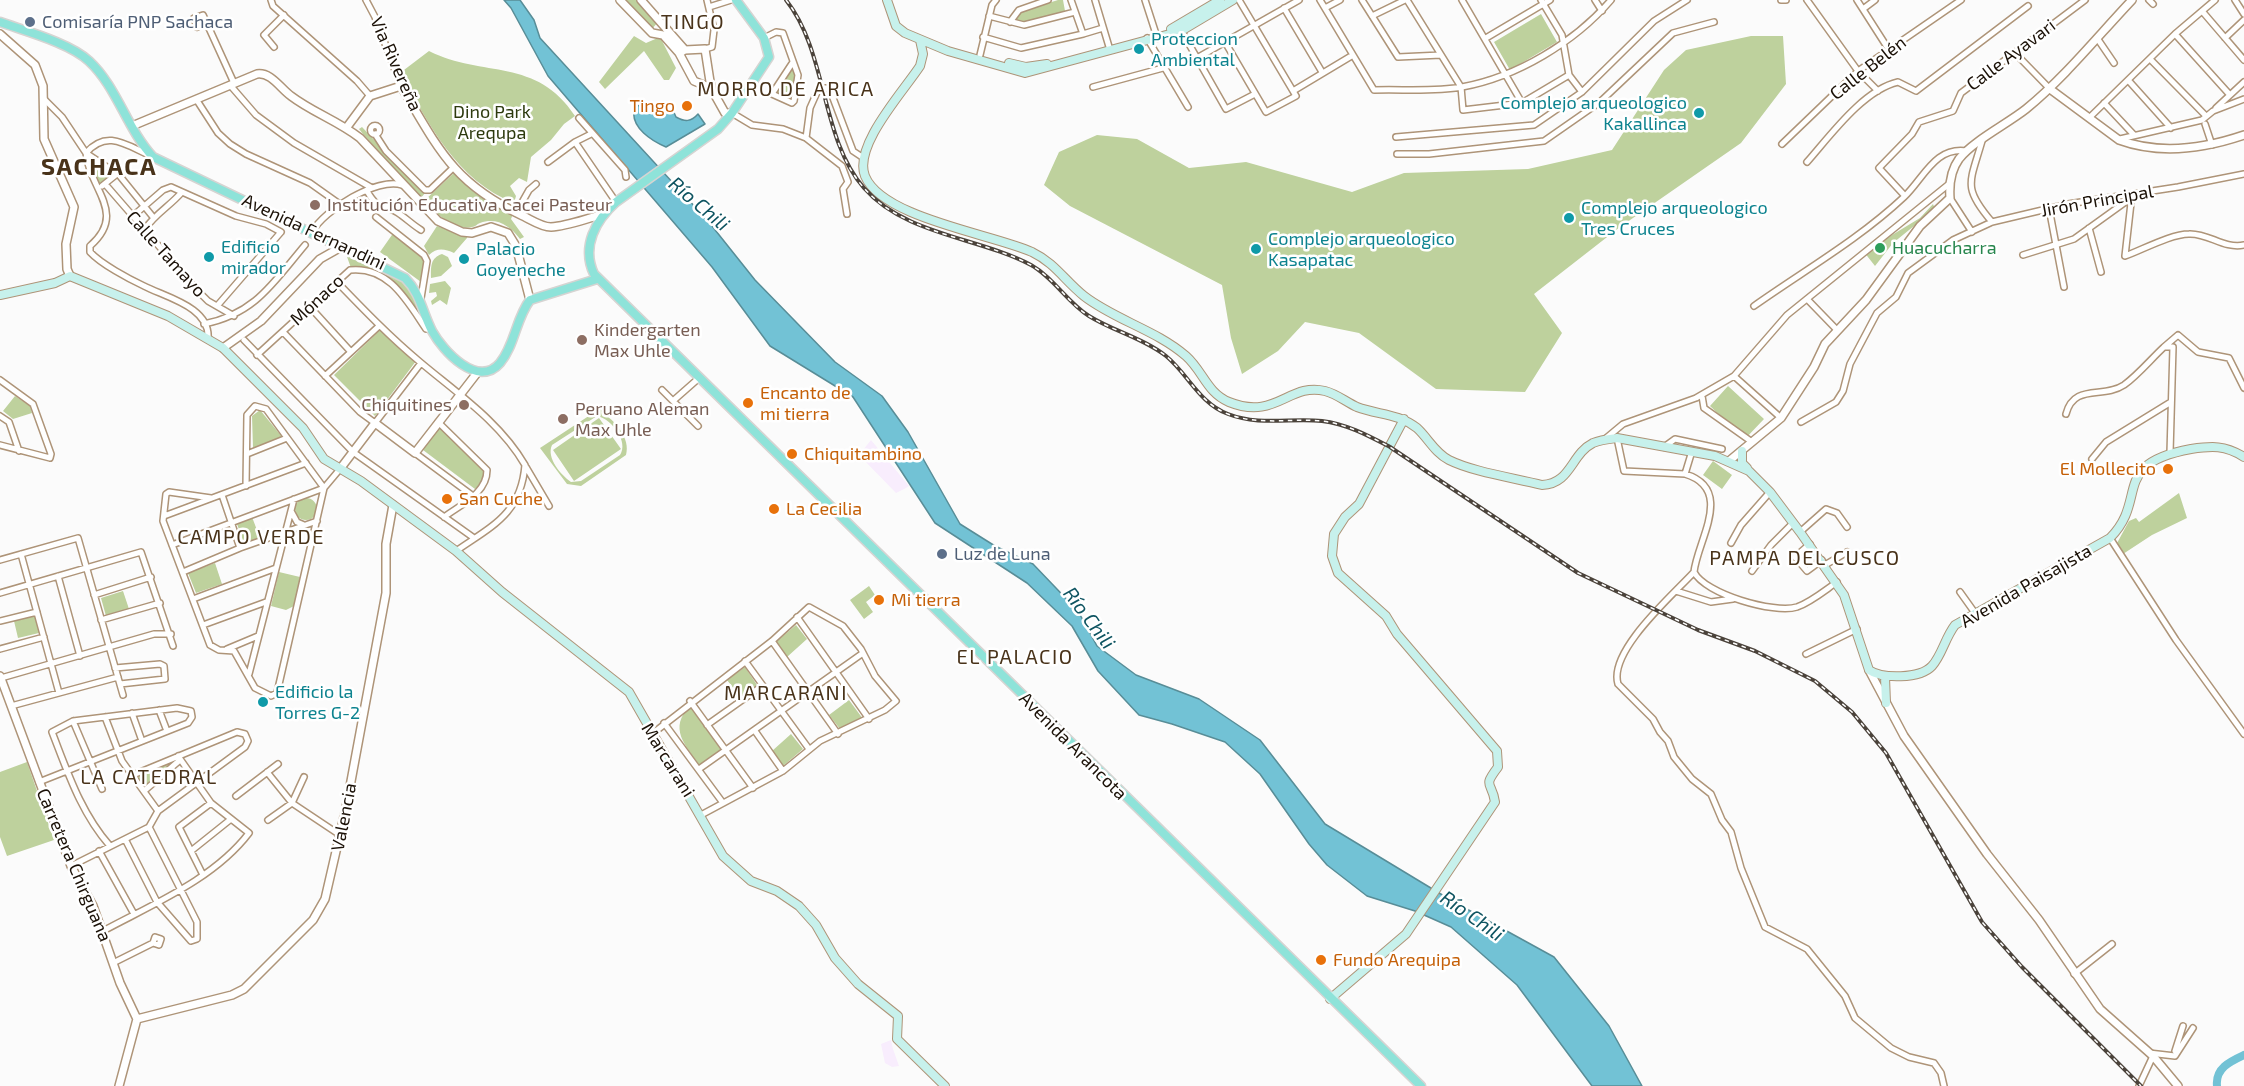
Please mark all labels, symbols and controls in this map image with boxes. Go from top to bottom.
district label: TINGO [661,10,725,34]
place label: Comisaría PNP Sachaca [42,11,233,33]
street label: Via Rivereña [366,13,426,115]
marker: Comisaría PNP Sachaca [23,15,37,29]
street label: Calle Ayavari [1962,15,2060,95]
place label: Proteccion Ambiental [1151,28,1238,70]
street label: Calle Belén [1826,32,1910,104]
marker: Proteccion Ambiental [1132,42,1146,56]
district label: MORRO DE ARICA [697,77,875,101]
place label: Complejo arqueologico Kakallinca [1500,92,1687,134]
place label: Tingo [629,95,675,117]
marker: Tingo [680,99,694,113]
park label: Dino Park Arequpa [453,101,531,144]
marker: Complejo arqueologico Kakallinca [1692,106,1706,120]
district label: SACHACA [41,153,157,181]
water label: Río Chili [664,172,734,236]
street label: Jirón Principal [2039,180,2155,222]
street label: Avenida Fernandini [239,189,389,275]
place label: Institución Educativa Cacei Pasteur [327,194,612,216]
place label: Complejo arqueologico Tres Cruces [1581,197,1768,240]
marker: Institución Educativa Cacei Pasteur [308,198,322,212]
street label: Calle Tamayo [122,206,210,302]
marker: Complejo arqueologico Tres Cruces [1562,211,1576,225]
place label: Complejo arqueologico Kasapatac [1268,228,1455,270]
place label: Edificio mirador [221,236,286,278]
place label: Huacucharra [1892,237,1997,259]
place label: Palacio Goyeneche [476,238,566,280]
marker: Huacucharra [1873,241,1887,255]
marker: Complejo arqueologico Kasapatac [1249,242,1263,256]
marker: Edificio mirador [202,250,216,264]
marker: Palacio Goyeneche [457,252,471,266]
street label: Mónaco [286,270,348,330]
place label: Kindergarten Max Uhle [594,319,701,362]
marker: Kindergarten Max Uhle [575,333,589,347]
place label: Encanto de mi tierra [760,382,851,424]
place label: Chiquitines [361,394,452,416]
marker: Encanto de mi tierra [741,396,755,410]
marker: Chiquitines [457,398,471,412]
place label: Peruano Aleman Max Uhle [575,398,710,440]
marker: Peruano Aleman Max Uhle [556,412,570,426]
place label: Chiquitambino [804,443,922,465]
marker: Chiquitambino [785,447,799,461]
place label: El Mollecito [2060,458,2156,480]
marker: El Mollecito [2161,462,2175,476]
place label: San Cuche [459,488,543,510]
marker: San Cuche [440,492,454,506]
place label: La Cecilia [786,498,862,520]
marker: La Cecilia [767,502,781,516]
district label: CAMPO VERDE [177,525,325,549]
street label: Avenida Paisajista [1957,540,2095,632]
place label: Luz de Luna [954,543,1051,565]
district label: PAMPA DEL CUSCO [1709,546,1901,570]
marker: Luz de Luna [935,547,949,561]
water label: Río Chili [1058,582,1120,654]
place label: Mi tierra [891,589,961,611]
marker: Mi tierra [872,593,886,607]
district label: EL PALACIO [956,645,1074,669]
place label: Edificio la Torres G-2 [275,681,360,724]
district label: MARCARANI [724,681,848,705]
street label: Avenida Arancota [1015,688,1131,804]
marker: Edificio la Torres G-2 [256,695,270,709]
street label: Marcarani [637,719,699,801]
district label: LA CATEDRAL [80,765,218,789]
street label: Valencia [327,781,361,853]
street label: Carretera Chirguana [32,785,116,945]
water label: Río Chili [1436,886,1508,946]
place label: Fundo Arequipa [1333,949,1461,971]
marker: Fundo Arequipa [1314,953,1328,967]

